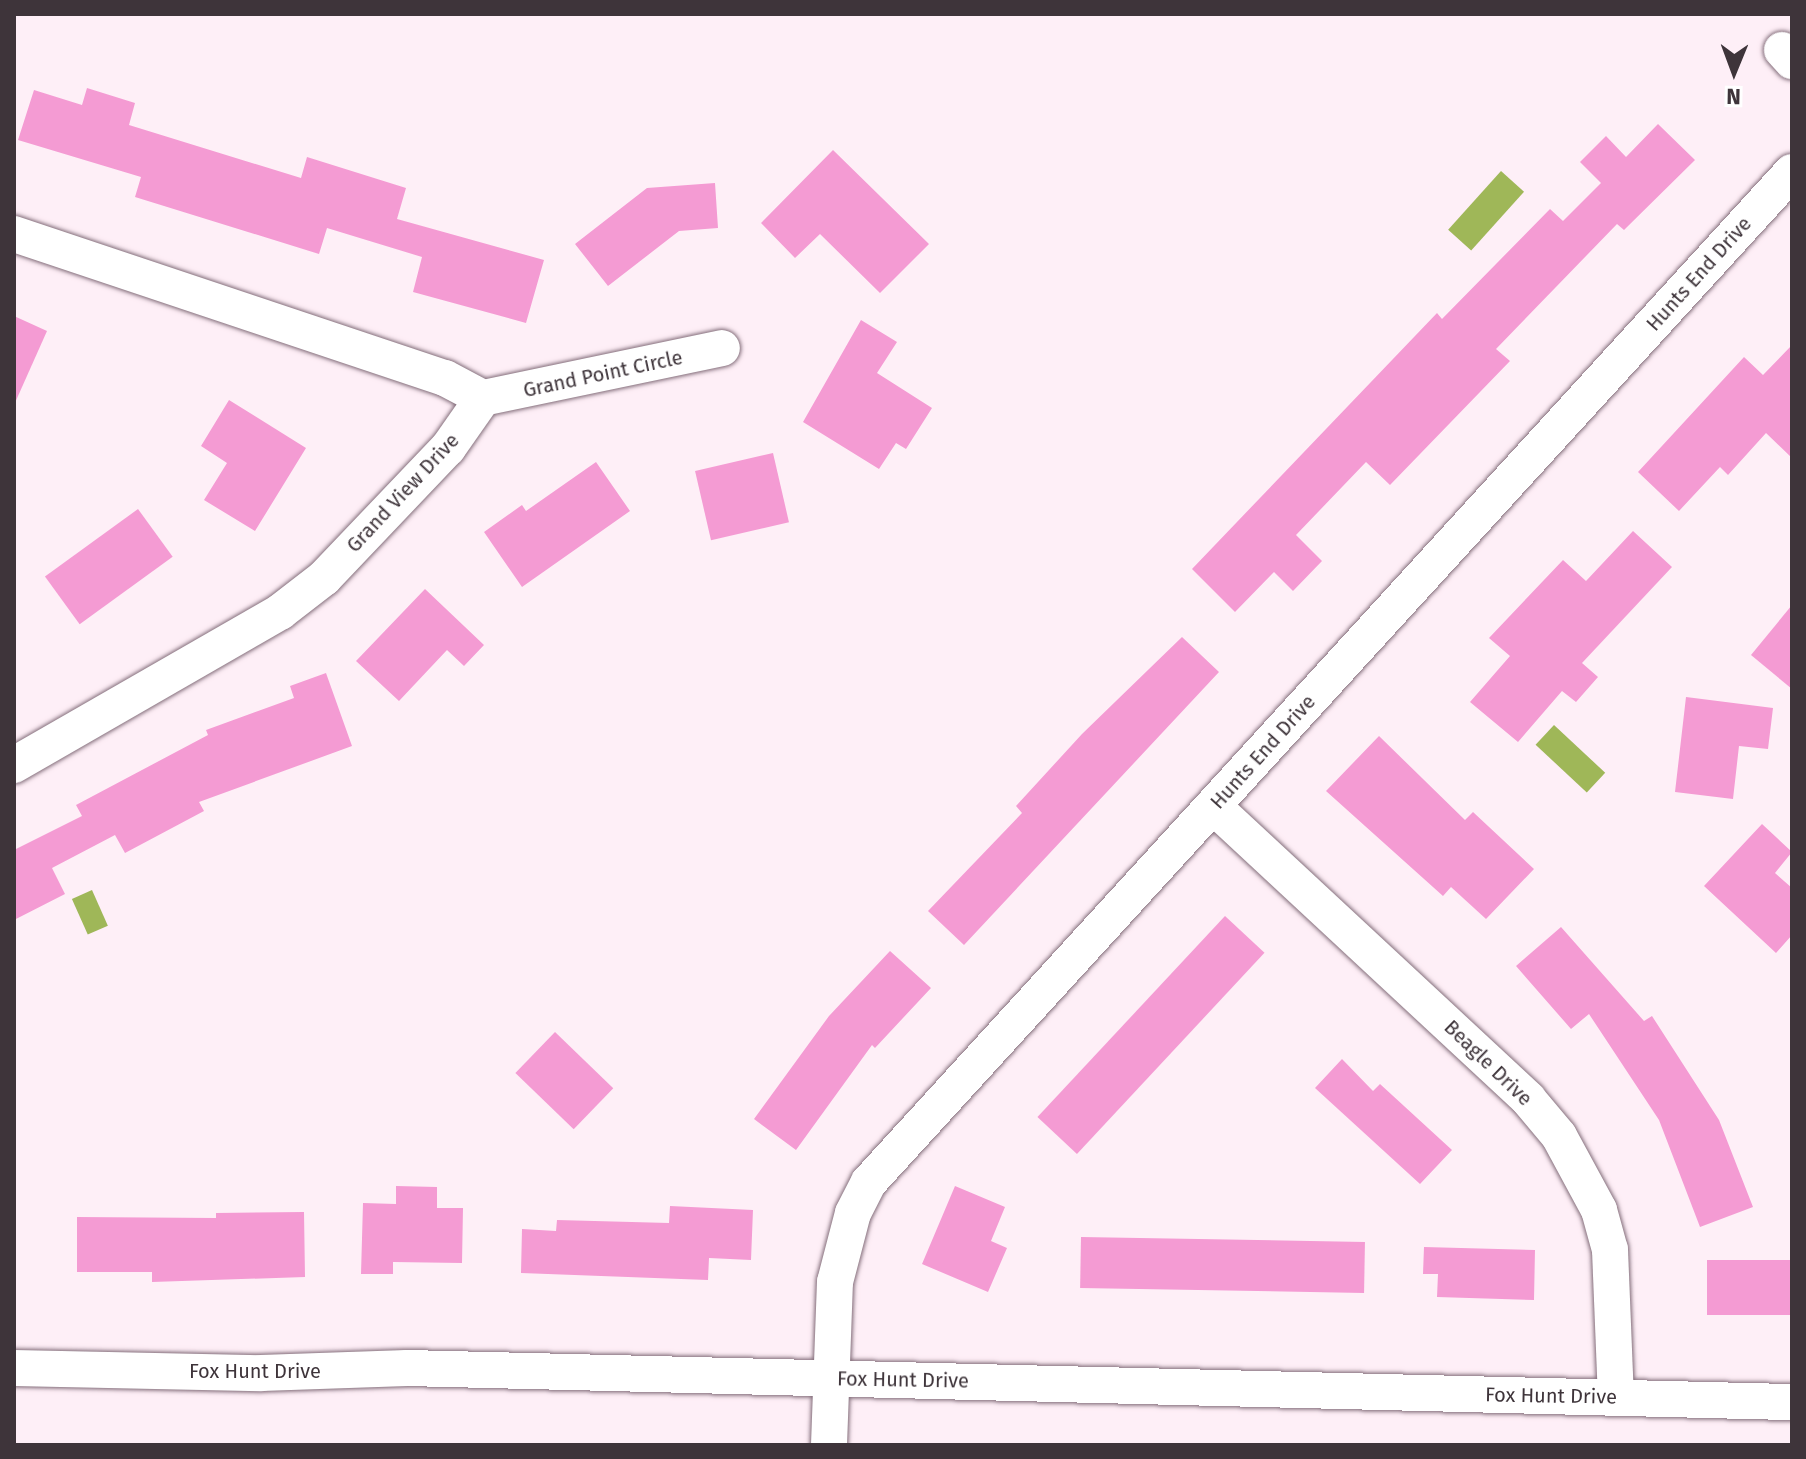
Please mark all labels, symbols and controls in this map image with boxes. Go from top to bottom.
north arrow [1694,32,1774,112]
text: N [1726,83,1741,110]
street label: Hunts End Drive [1642,212,1756,336]
street label: Grand Point Circle [521,345,685,403]
street label: Grand View Drive [342,429,464,557]
street label: Hunts End Drive [1206,690,1320,814]
street label: Beagle Drive [1439,1015,1537,1111]
street label: Fox Hunt Drive [189,1359,321,1383]
street label: Fox Hunt Drive [837,1367,969,1393]
street label: Fox Hunt Drive [1485,1383,1617,1409]

